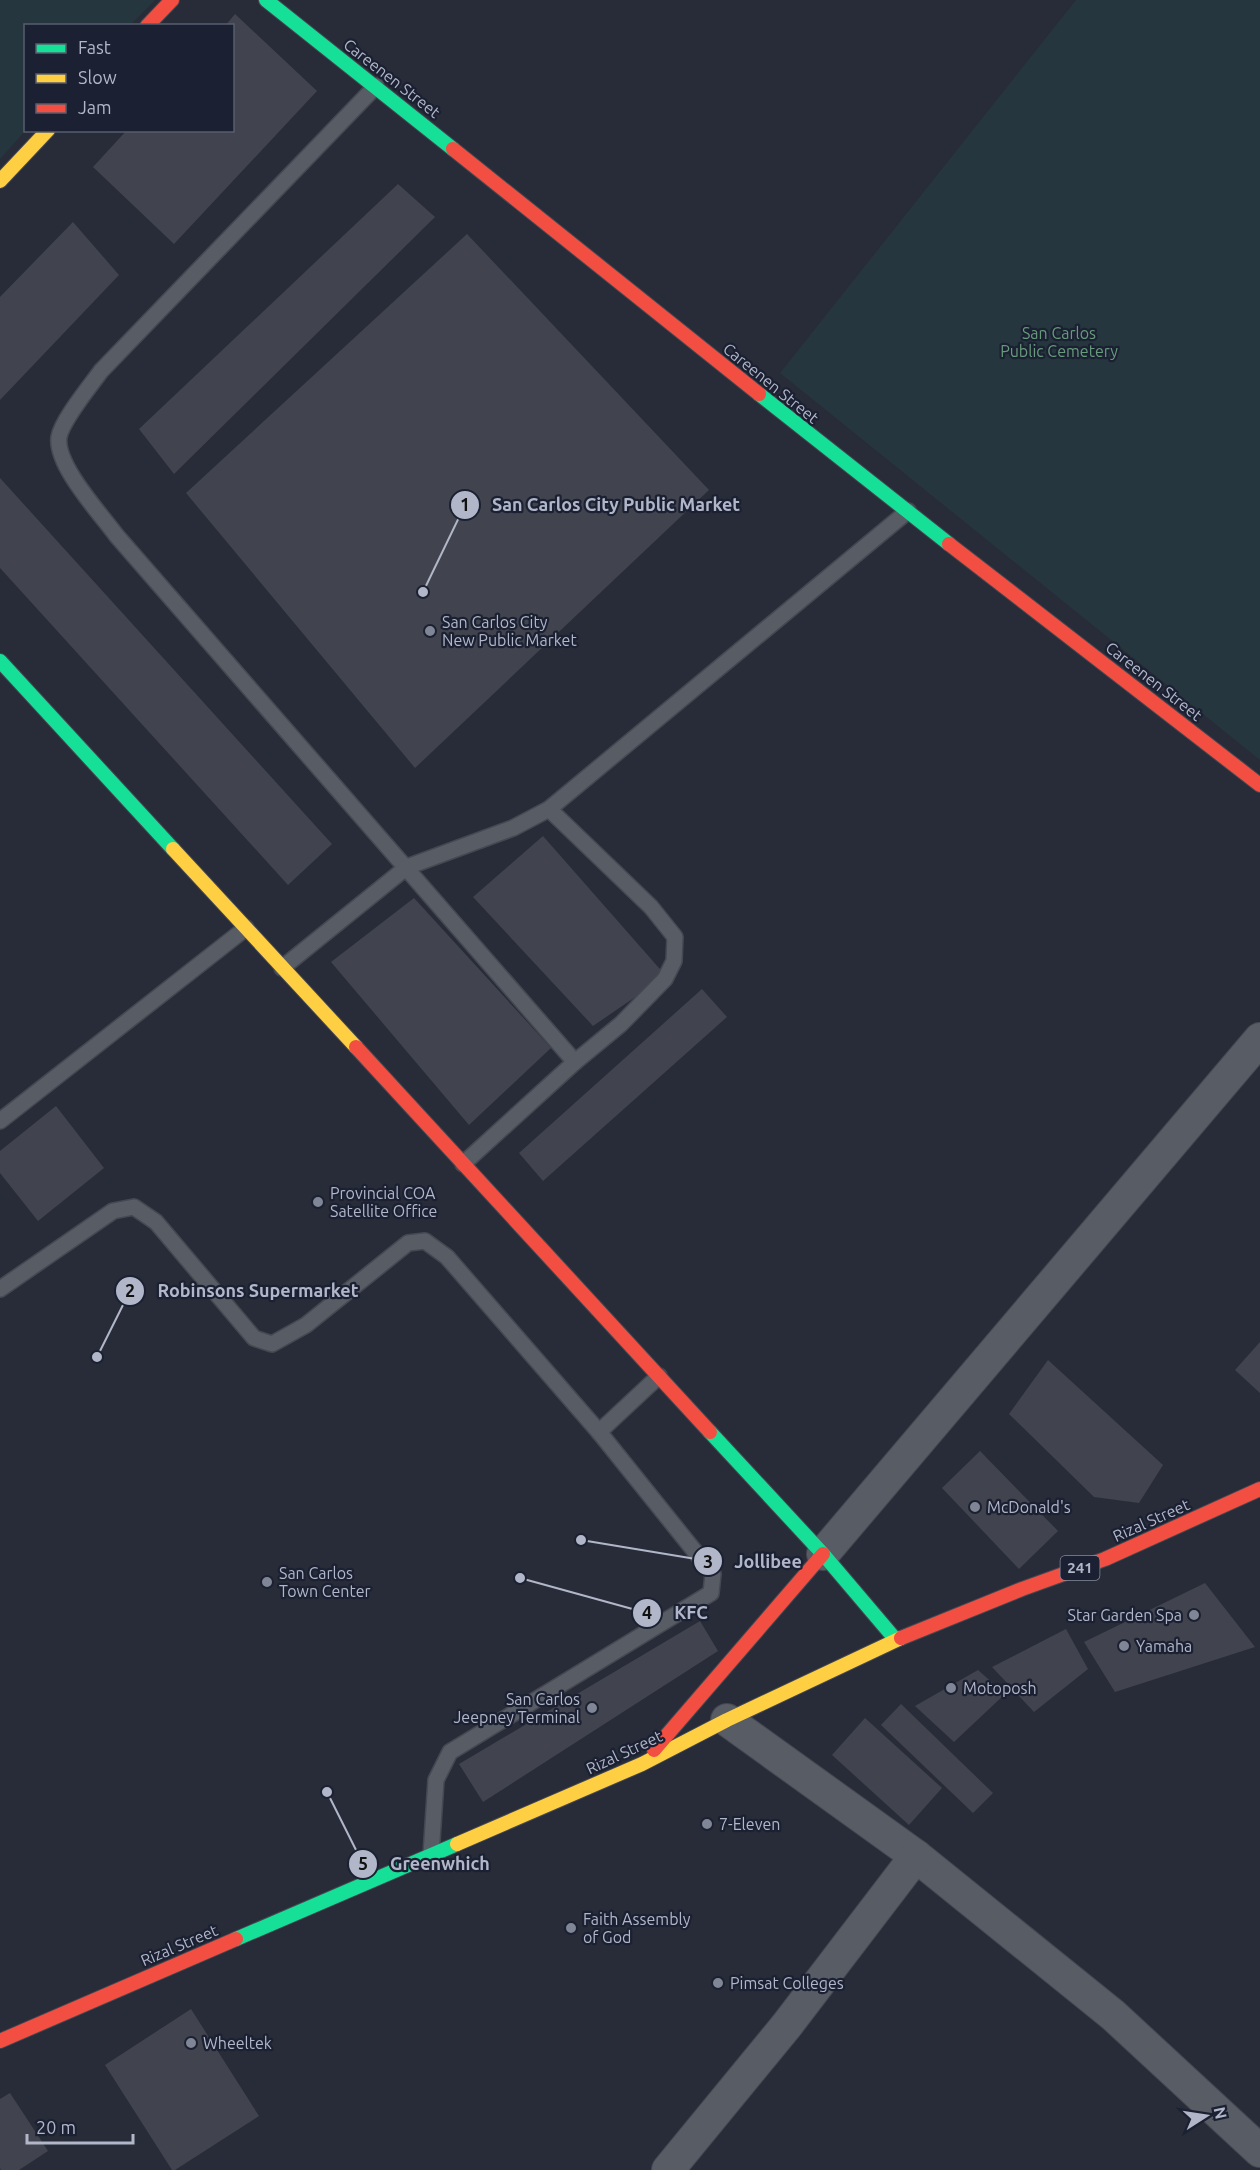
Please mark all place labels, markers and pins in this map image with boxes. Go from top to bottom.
callout: San Carlos City Public Market [450,487,752,523]
place label: San Carlos City New Public Market [442,613,577,649]
marker: San Carlos City New Public Market [423,624,437,638]
place label: Provincial COA Satellite Office [330,1184,437,1220]
marker: Provincial COA Satellite Office [311,1195,325,1209]
callout: Robinsons Supermarket [115,1273,370,1309]
place label: McDonald's [987,1498,1071,1516]
marker: McDonald's [968,1500,982,1514]
callout: Jollibee [693,1543,814,1579]
place label: San Carlos Town Center [279,1564,371,1600]
marker: San Carlos Town Center [260,1575,274,1589]
callout: KFC [632,1595,719,1631]
place label: Star Garden Spa [1068,1606,1182,1624]
marker: Star Garden Spa [1187,1608,1201,1622]
place label: Yamaha [1136,1637,1192,1655]
marker: Yamaha [1117,1639,1131,1653]
place label: Motoposh [963,1679,1037,1697]
marker: Motoposh [944,1681,958,1695]
place label: San Carlos Jeepney Terminal [453,1690,580,1726]
marker: San Carlos Jeepney Terminal [585,1701,599,1715]
place label: 7-Eleven [719,1815,780,1833]
marker: 7-Eleven [700,1817,714,1831]
callout: Greenwhich [348,1846,502,1882]
place label: Faith Assembly of God [583,1910,691,1946]
marker: Faith Assembly of God [564,1921,578,1935]
place label: Pimsat Colleges [730,1974,844,1992]
marker: Pimsat Colleges [711,1976,725,1990]
place label: Wheeltek [203,2034,272,2052]
marker: Wheeltek [184,2036,198,2050]

